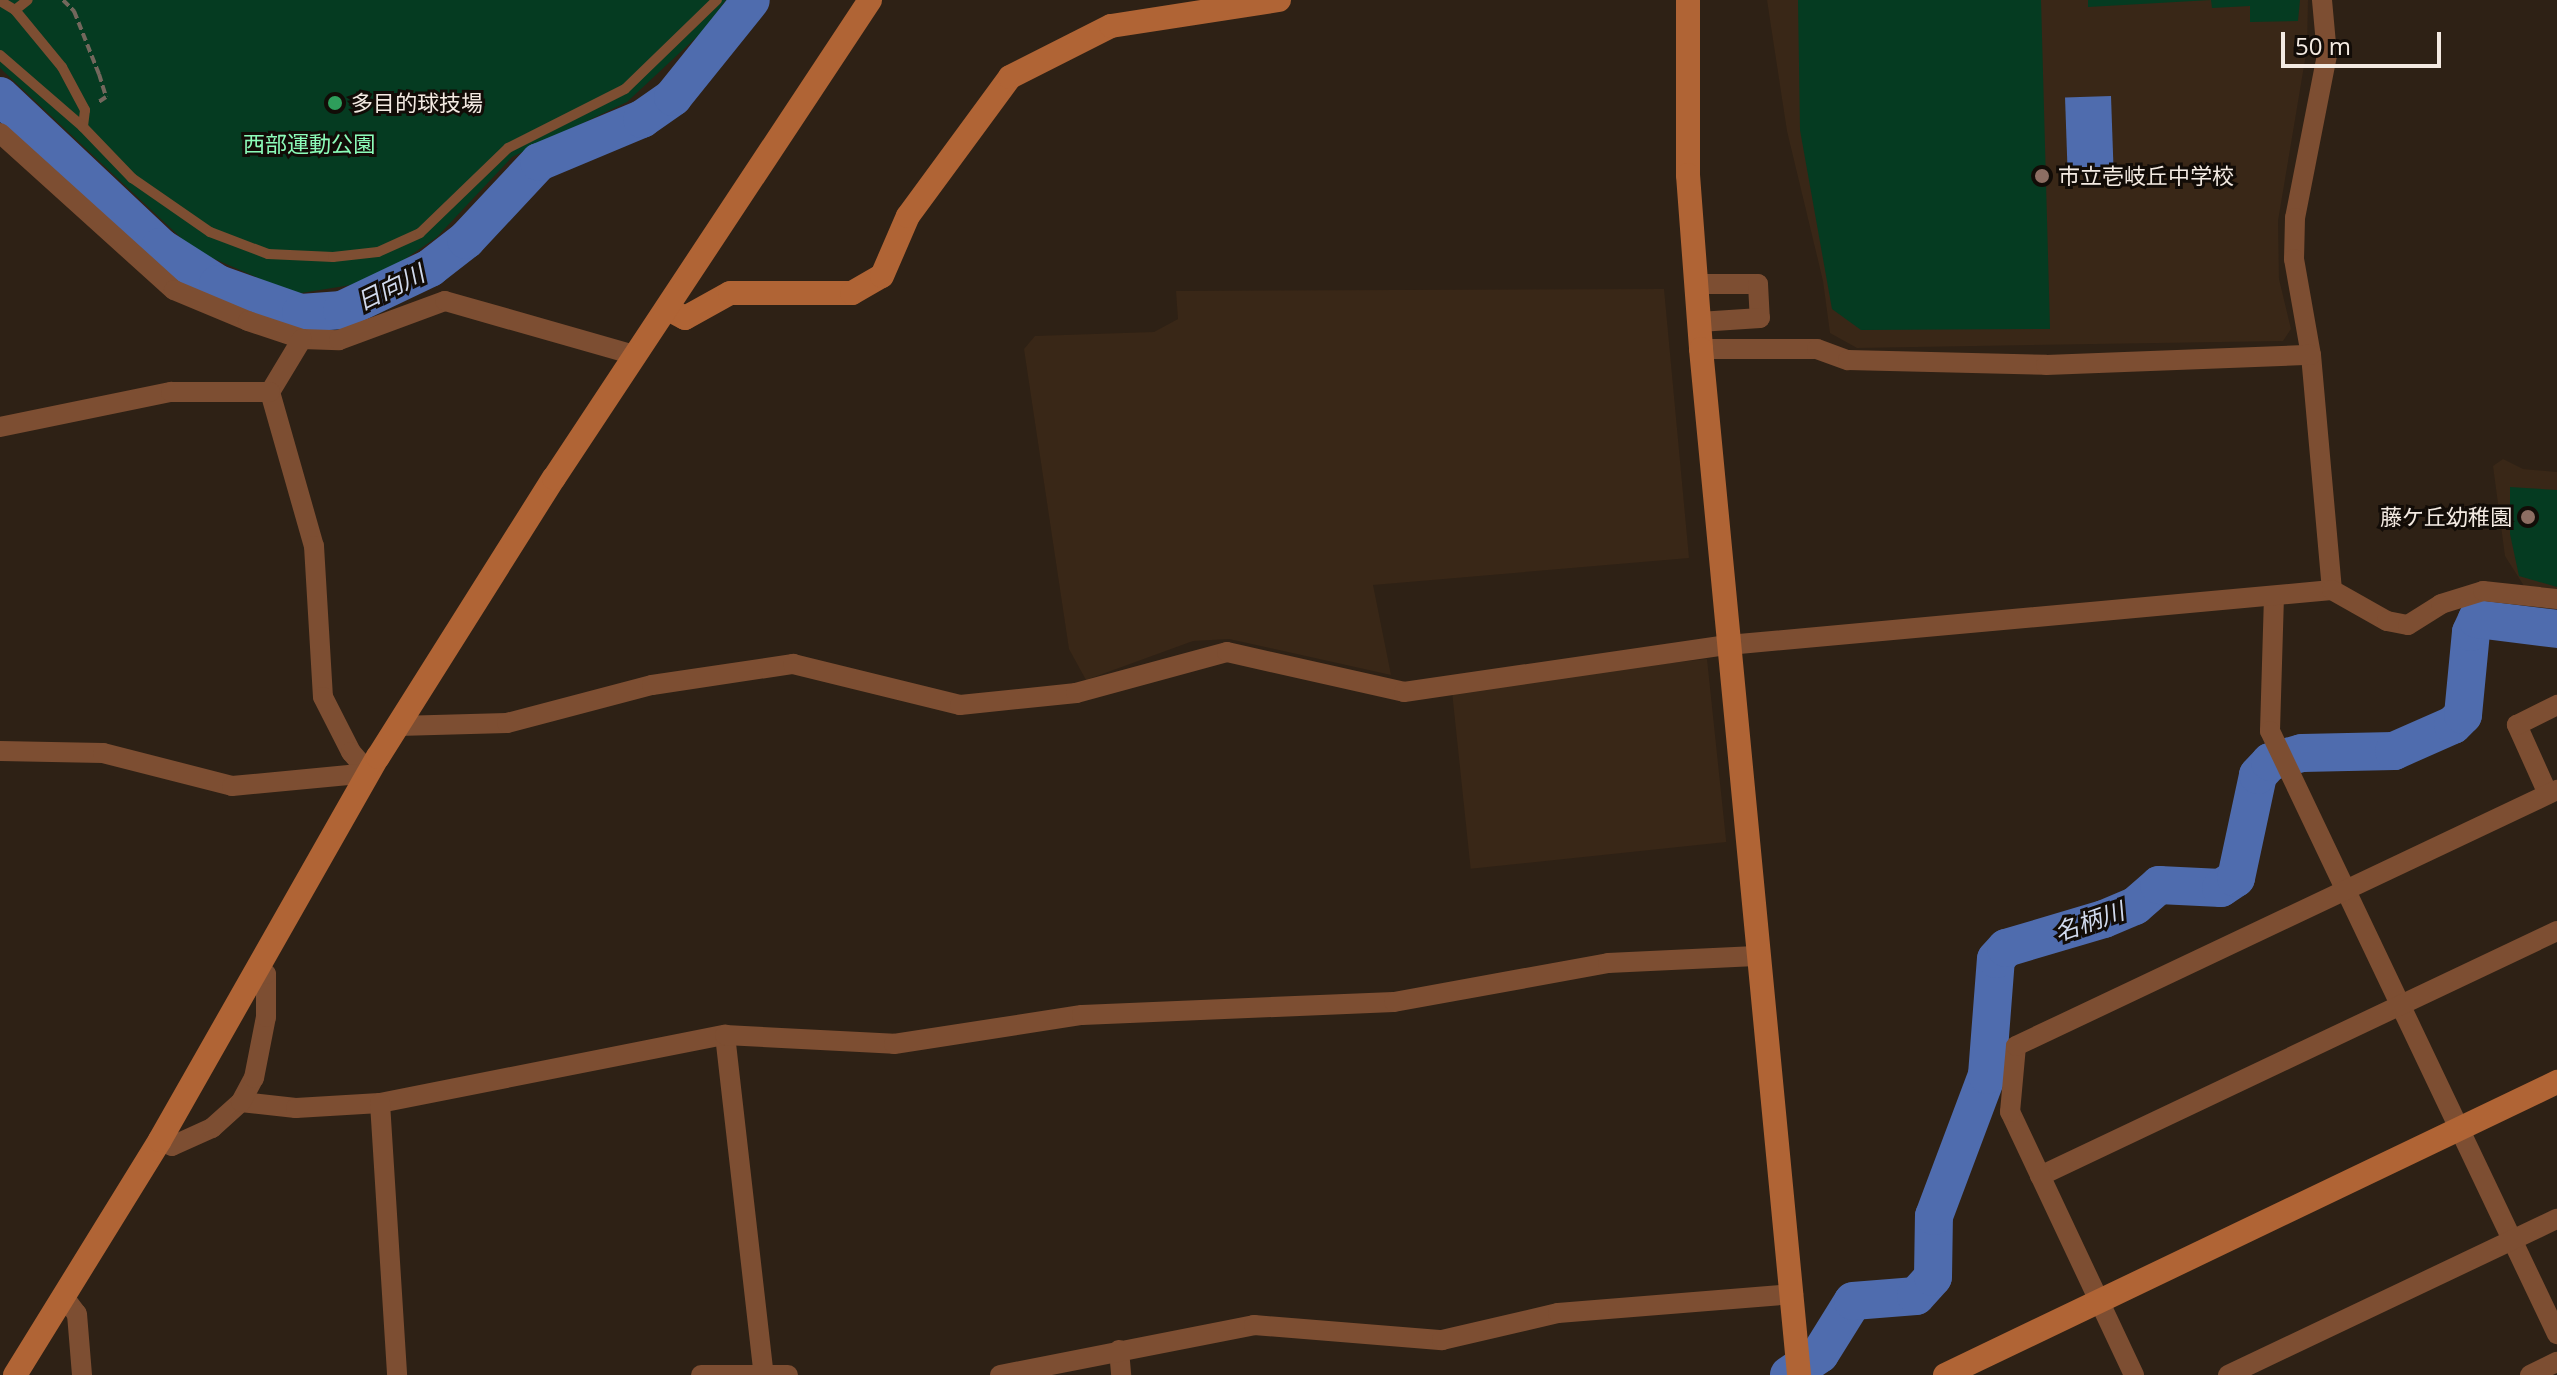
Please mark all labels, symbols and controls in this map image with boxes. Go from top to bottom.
scale bar [2285,16,2445,66]
text: 50 m [2295,29,2351,62]
place label: 多目的球技場 [351,90,483,116]
marker: 多目的球技場 [326,94,344,112]
park label: 西部運動公園 [243,131,375,157]
place label: 市立壱岐丘中学校 [2058,163,2234,189]
marker: 市立壱岐丘中学校 [2033,167,2051,185]
water label: 日向川 [351,258,429,316]
place label: 藤ケ丘幼稚園 [2380,504,2512,530]
marker: 藤ケ丘幼稚園 [2519,508,2537,526]
water label: 名柄川 [2050,896,2128,946]

